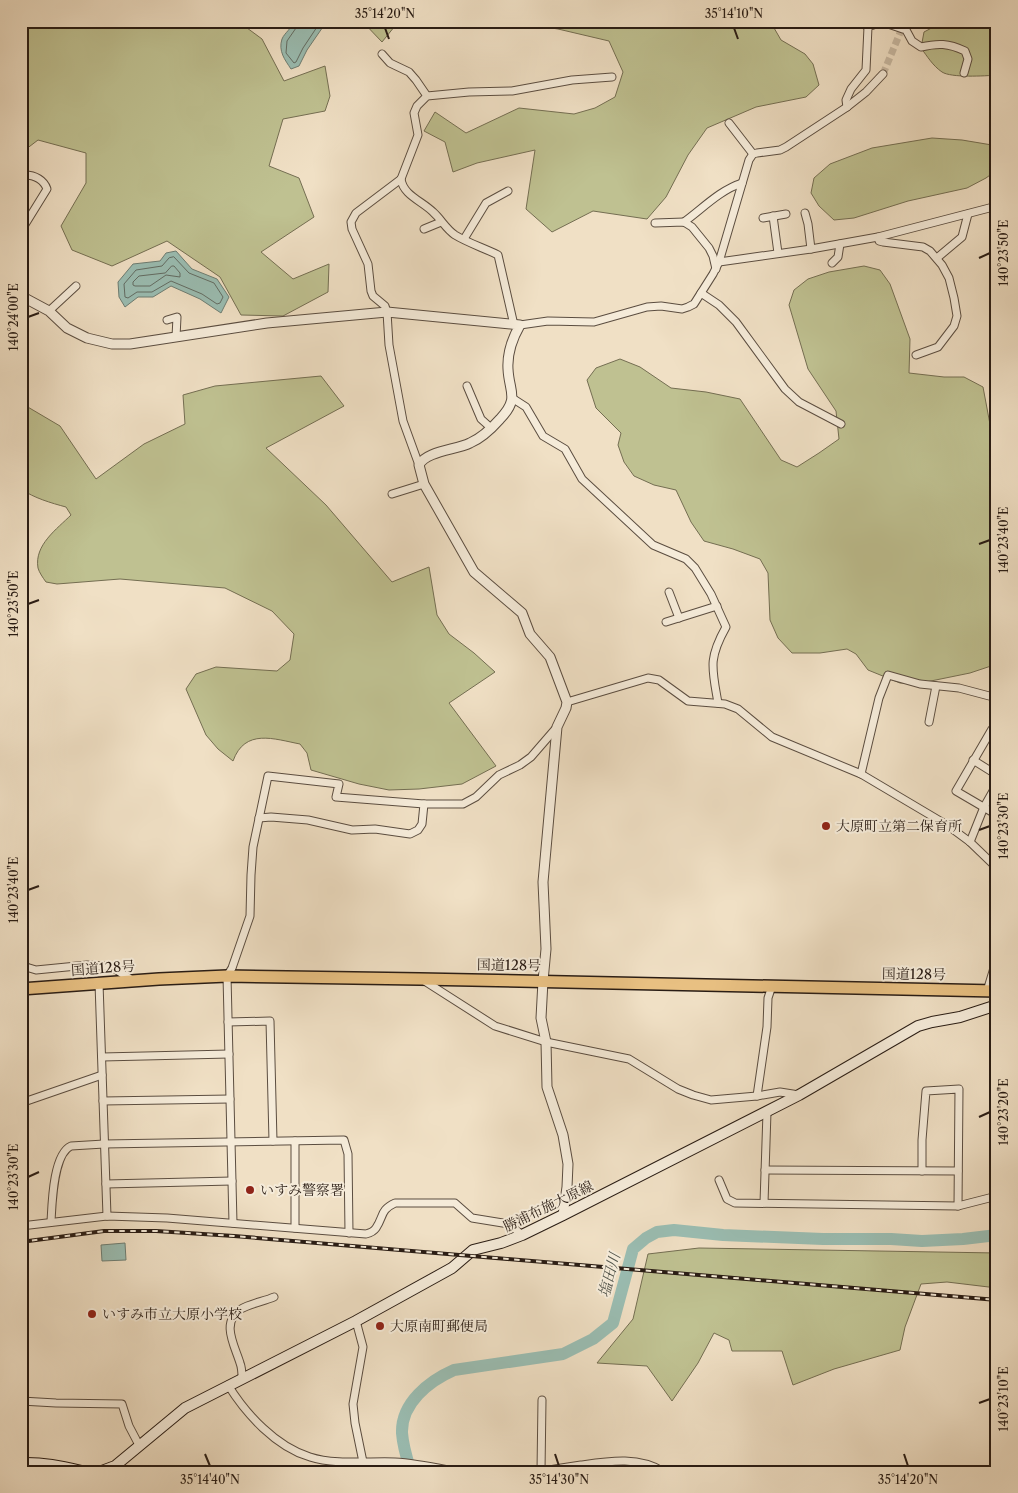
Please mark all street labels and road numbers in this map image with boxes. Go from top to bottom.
street label: 国道128号 [477,955,541,975]
street label: 国道128号 [70,957,136,979]
street label: 国道128号 [882,964,946,984]
street label: 勝浦布施大原線 [500,1176,596,1236]

